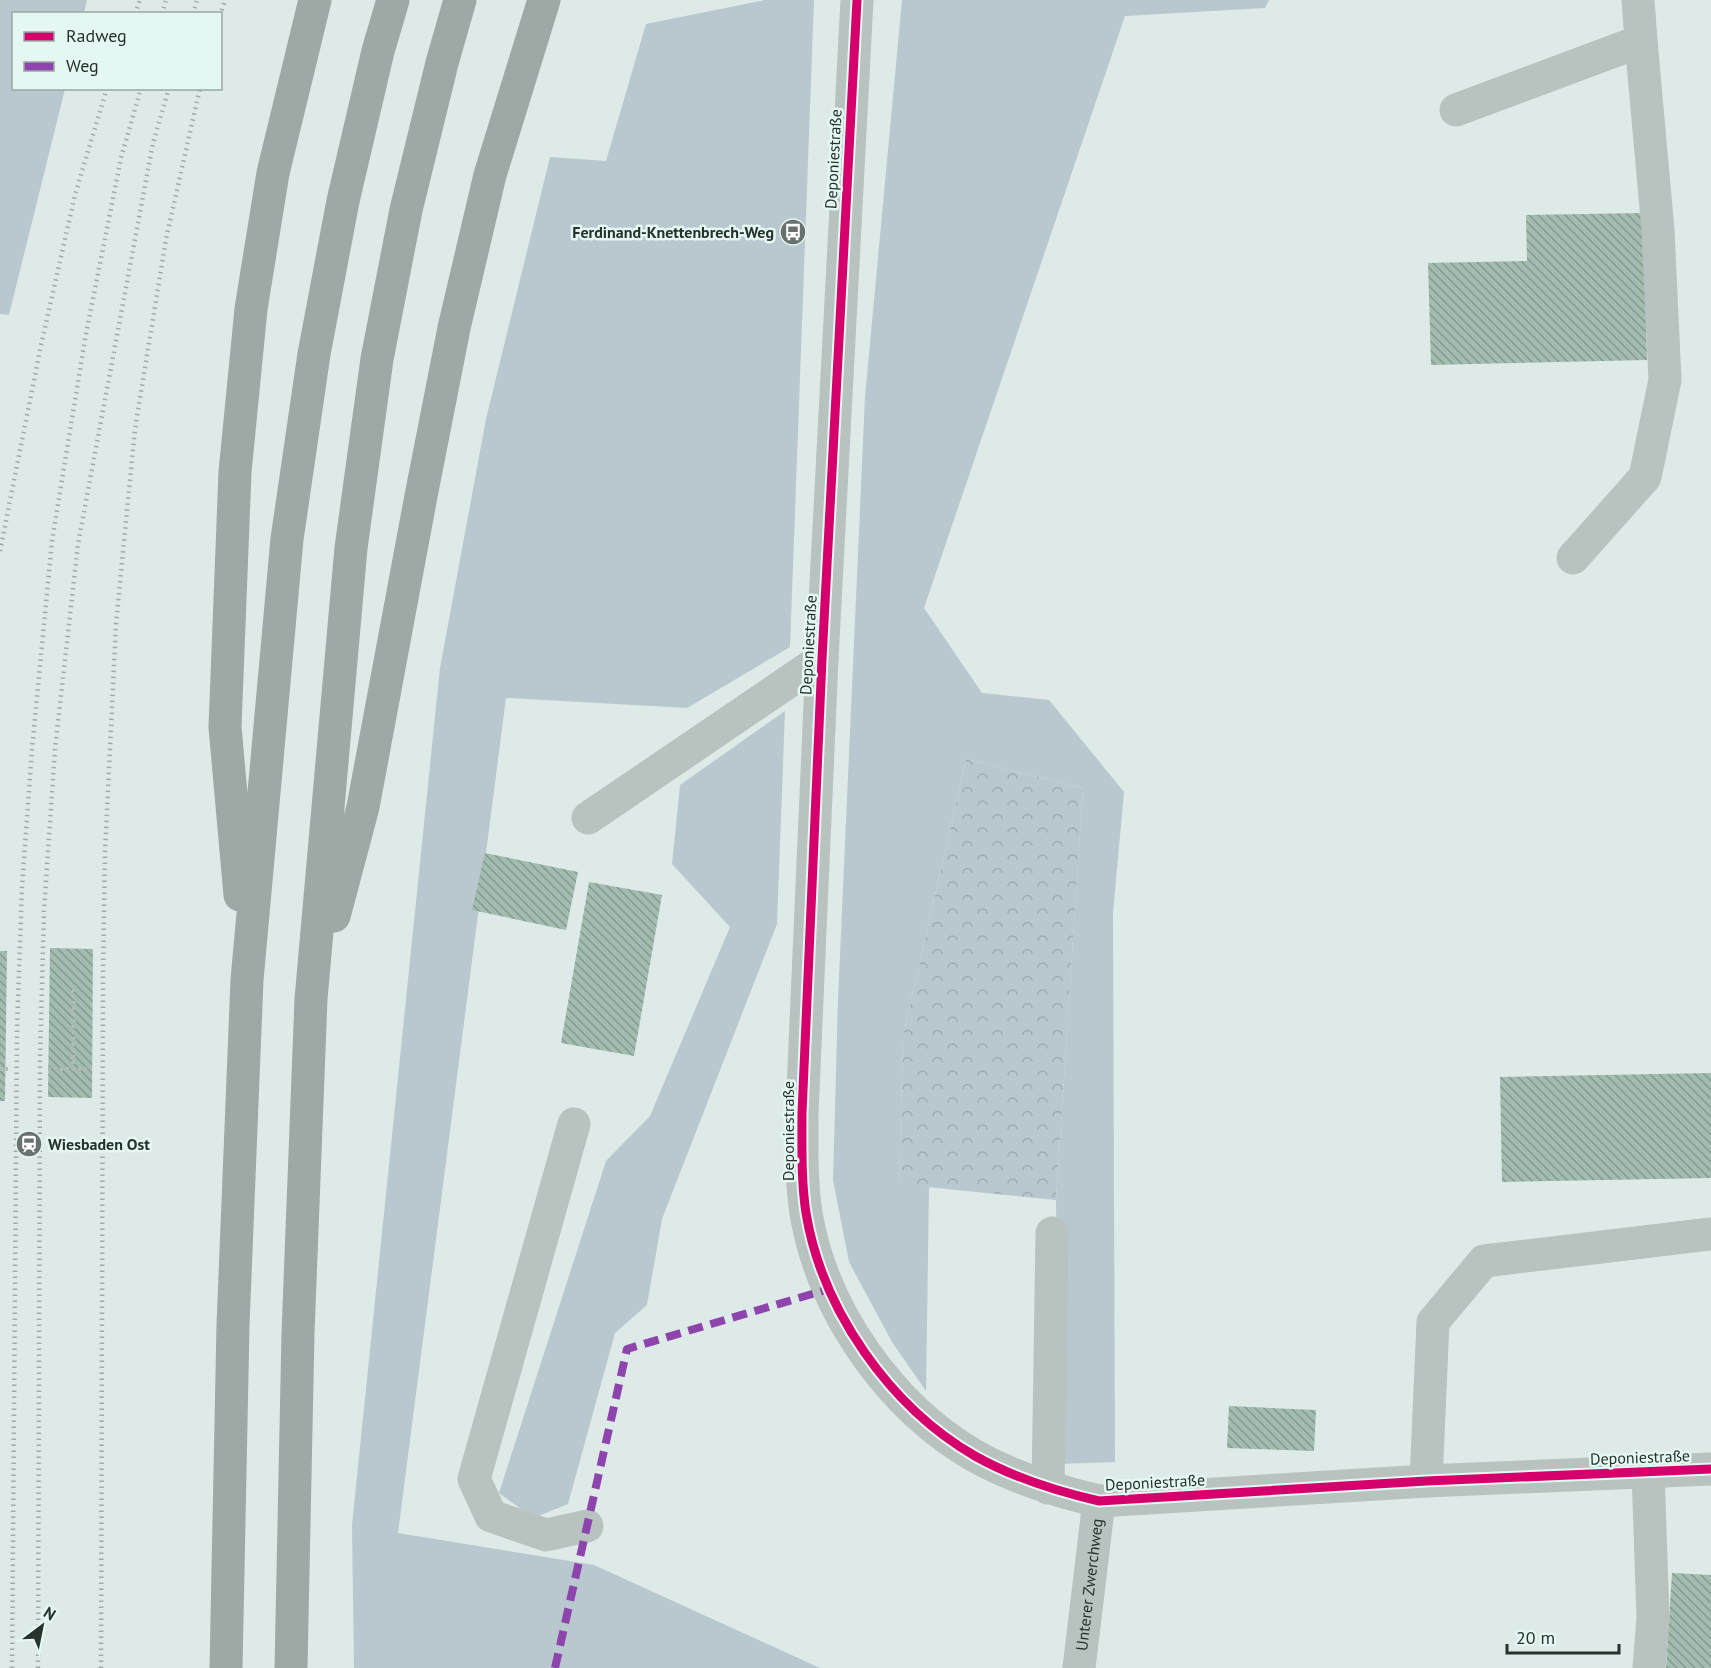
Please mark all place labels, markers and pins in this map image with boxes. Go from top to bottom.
bus stop icon: Ferdinand-Knettenbrech-Weg [778,217,808,247]
place label: Ferdinand-Knettenbrech-Weg [572,222,774,242]
station icon: Wiesbaden Ost [14,1129,44,1159]
place label: Wiesbaden Ost [48,1134,150,1154]

